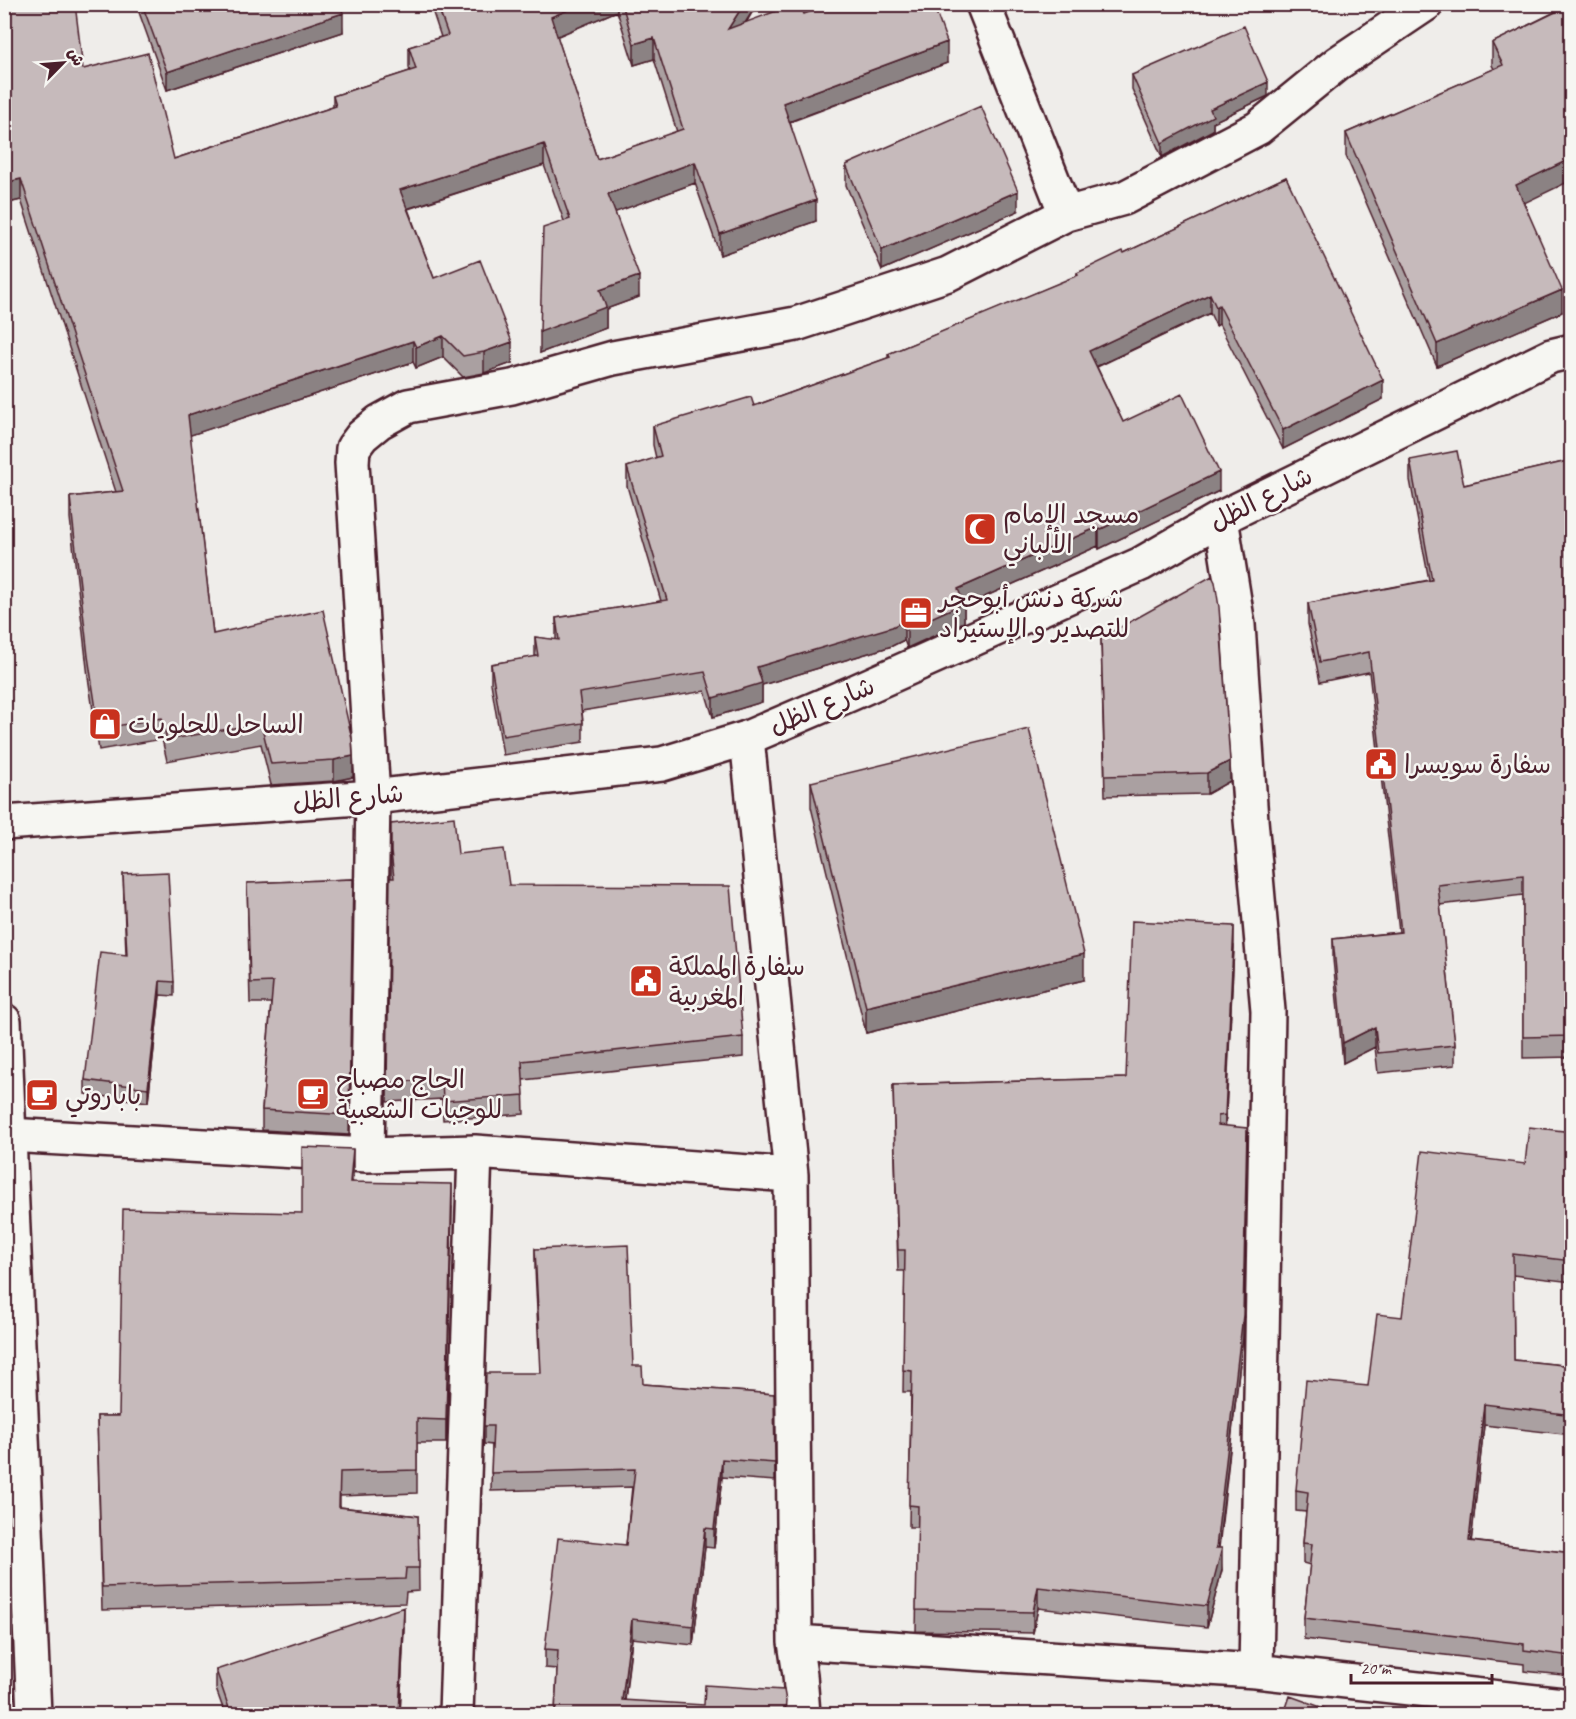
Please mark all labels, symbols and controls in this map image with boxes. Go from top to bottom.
north arrow [33,33,93,93]
text: ش [63,45,88,69]
street label: شارع الظل [1204,459,1319,540]
place label: مسجد الإمام الألباني [1003,498,1139,567]
mosque icon: مسجد الإمام الألباني [962,511,998,547]
place label: شركة دنش أبوحجر للتصدير و الإستيراد [937,582,1129,645]
office icon: شركة دنش أبوحجر للتصدير و الإستيراد [898,595,934,631]
street label: شارع الظل [764,669,880,744]
shop icon: الساحل للحلويات [87,706,123,742]
place label: الساحل للحلويات [128,708,304,741]
public building icon: سفارة سويسرا [1363,746,1399,782]
place label: سفارة سويسرا [1404,748,1551,781]
street label: شارع الظل [291,777,405,820]
place label: سفارة المملكة المغربية [669,950,805,1013]
public building icon: سفارة المملكة المغربية [628,963,664,999]
place label: الحاج مصباح للوجبات الشعبية [336,1063,502,1126]
cafe icon: الحاج مصباح للوجبات الشعبية [295,1076,331,1112]
cafe icon: باباروتي [24,1077,60,1113]
place label: باباروتي [65,1079,141,1118]
scale bar [1351,1647,1492,1685]
text: 20 m [1360,1657,1393,1679]

